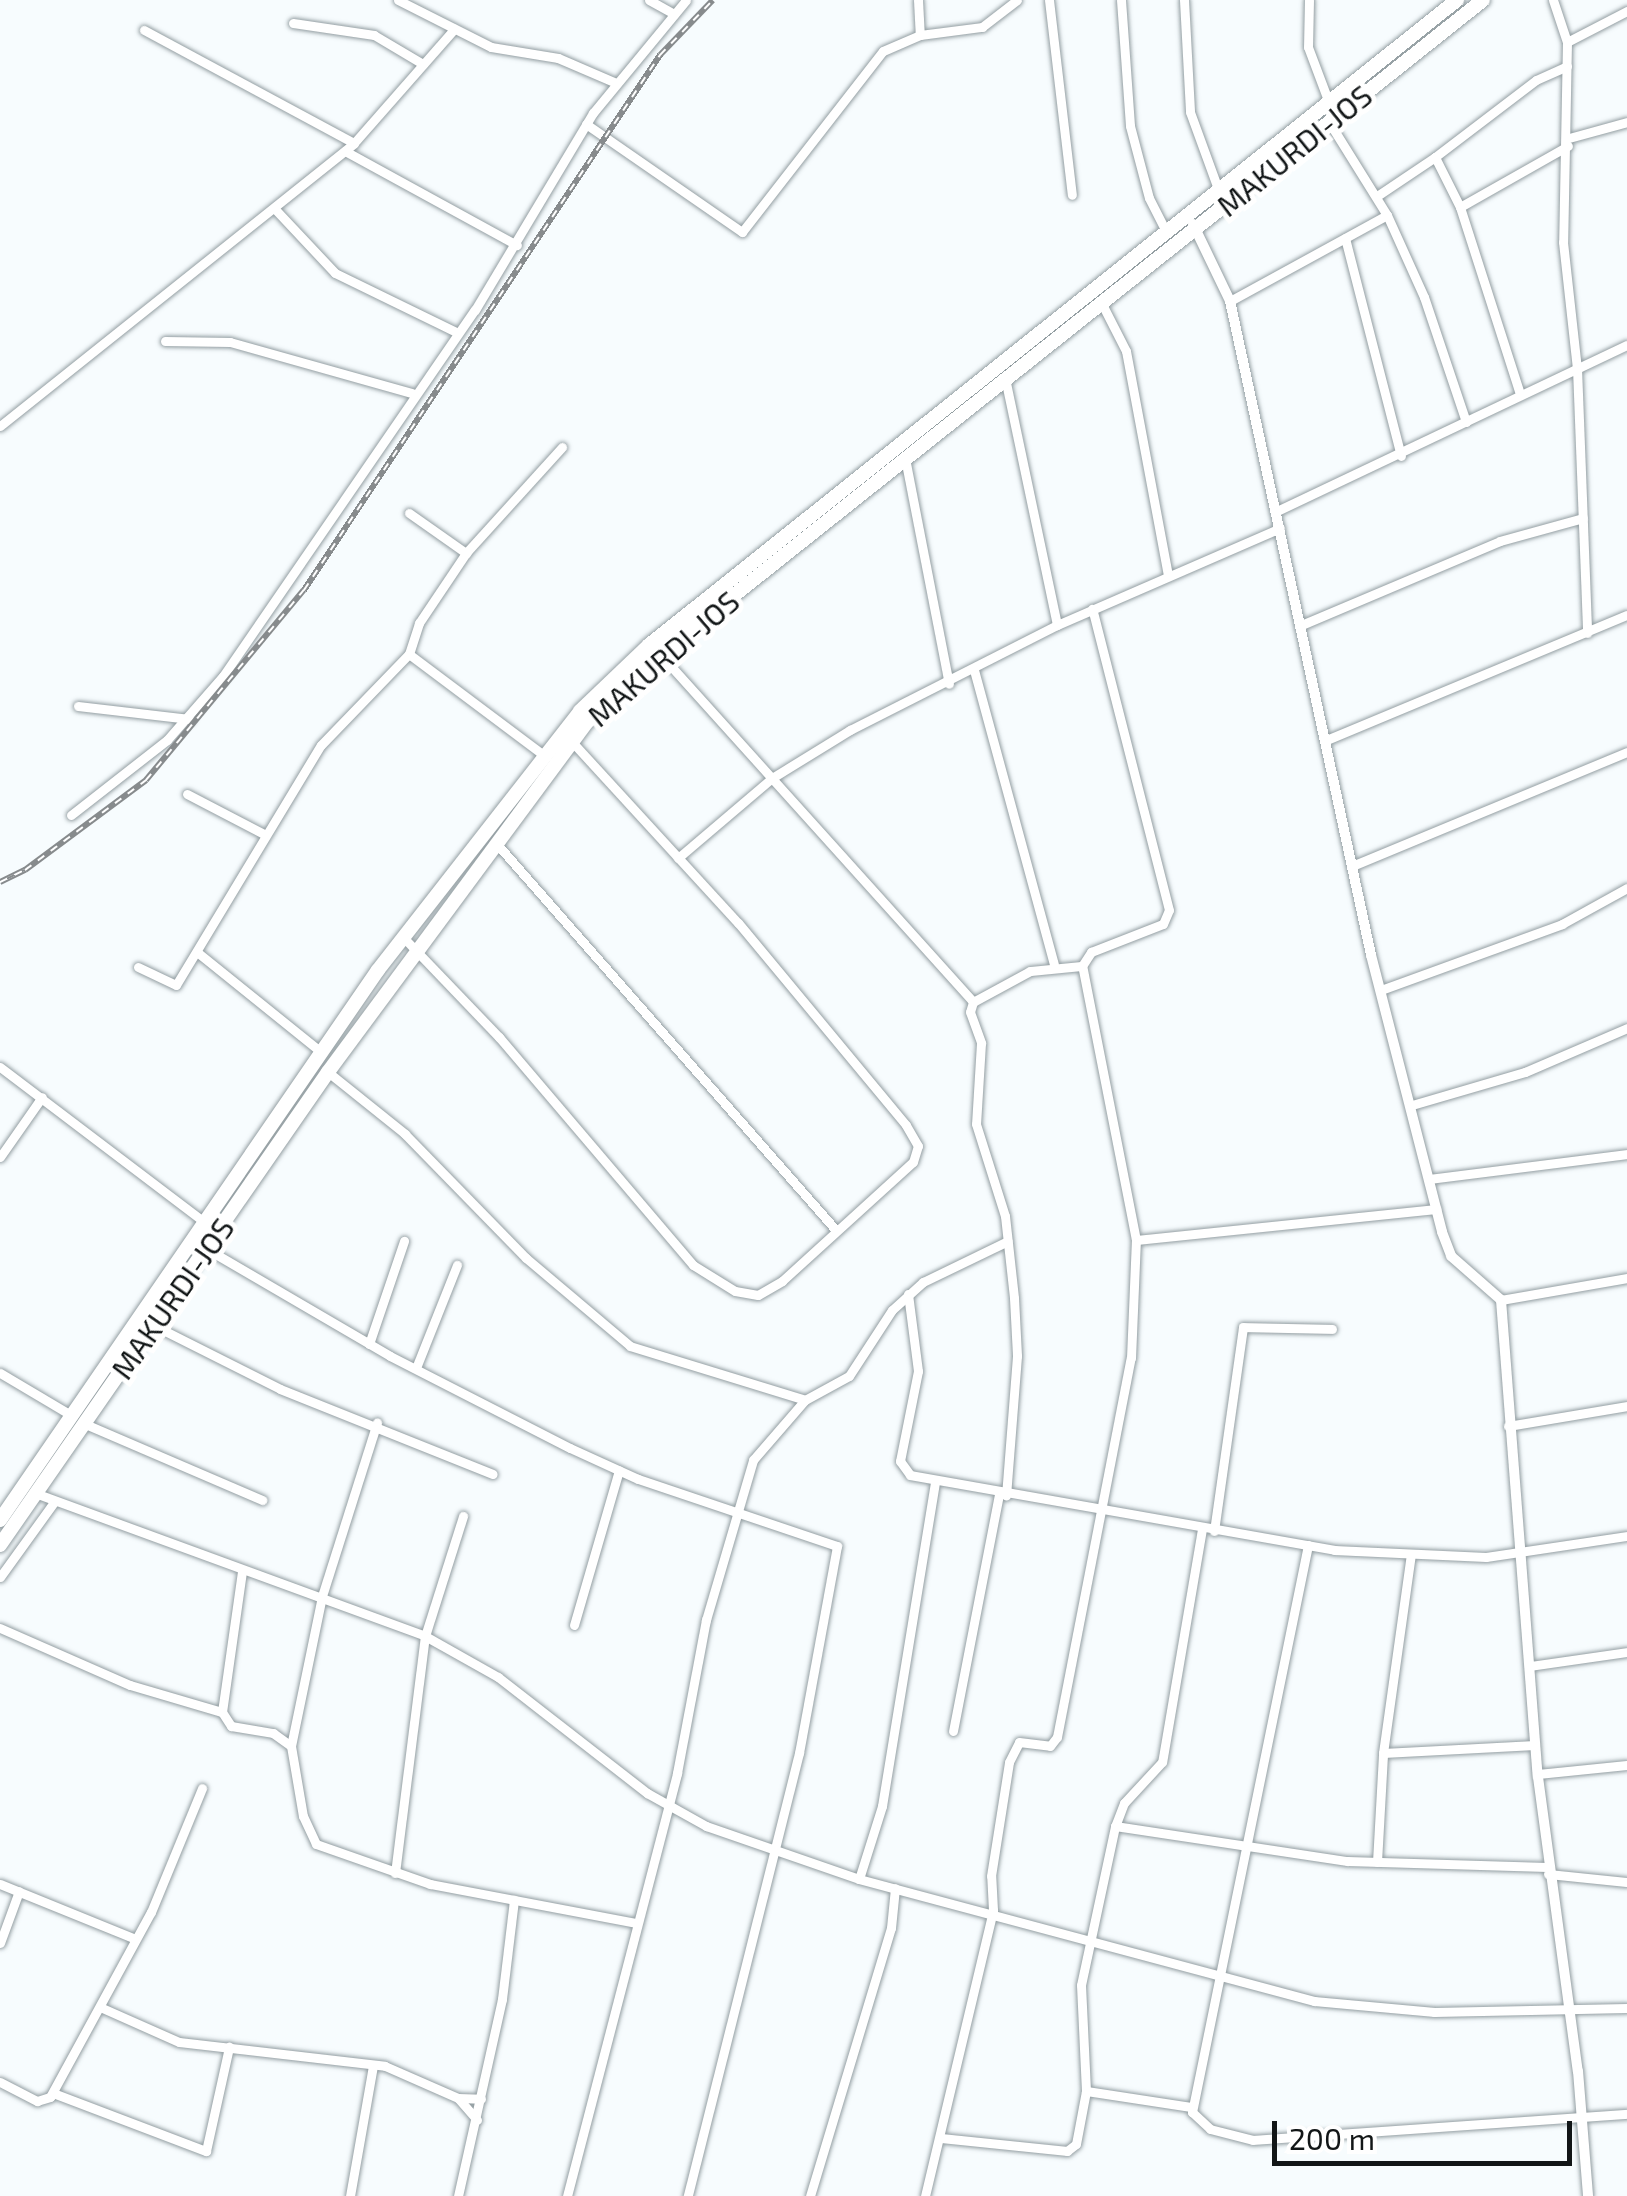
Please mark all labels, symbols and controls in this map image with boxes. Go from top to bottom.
street label: MAKURDI-JOS [1209,77,1379,223]
street label: MAKURDI-JOS [580,583,746,733]
street label: MAKURDI-JOS [103,1211,241,1385]
scale bar [1277,2101,1577,2163]
text: 200 m [1289,2120,1375,2156]

